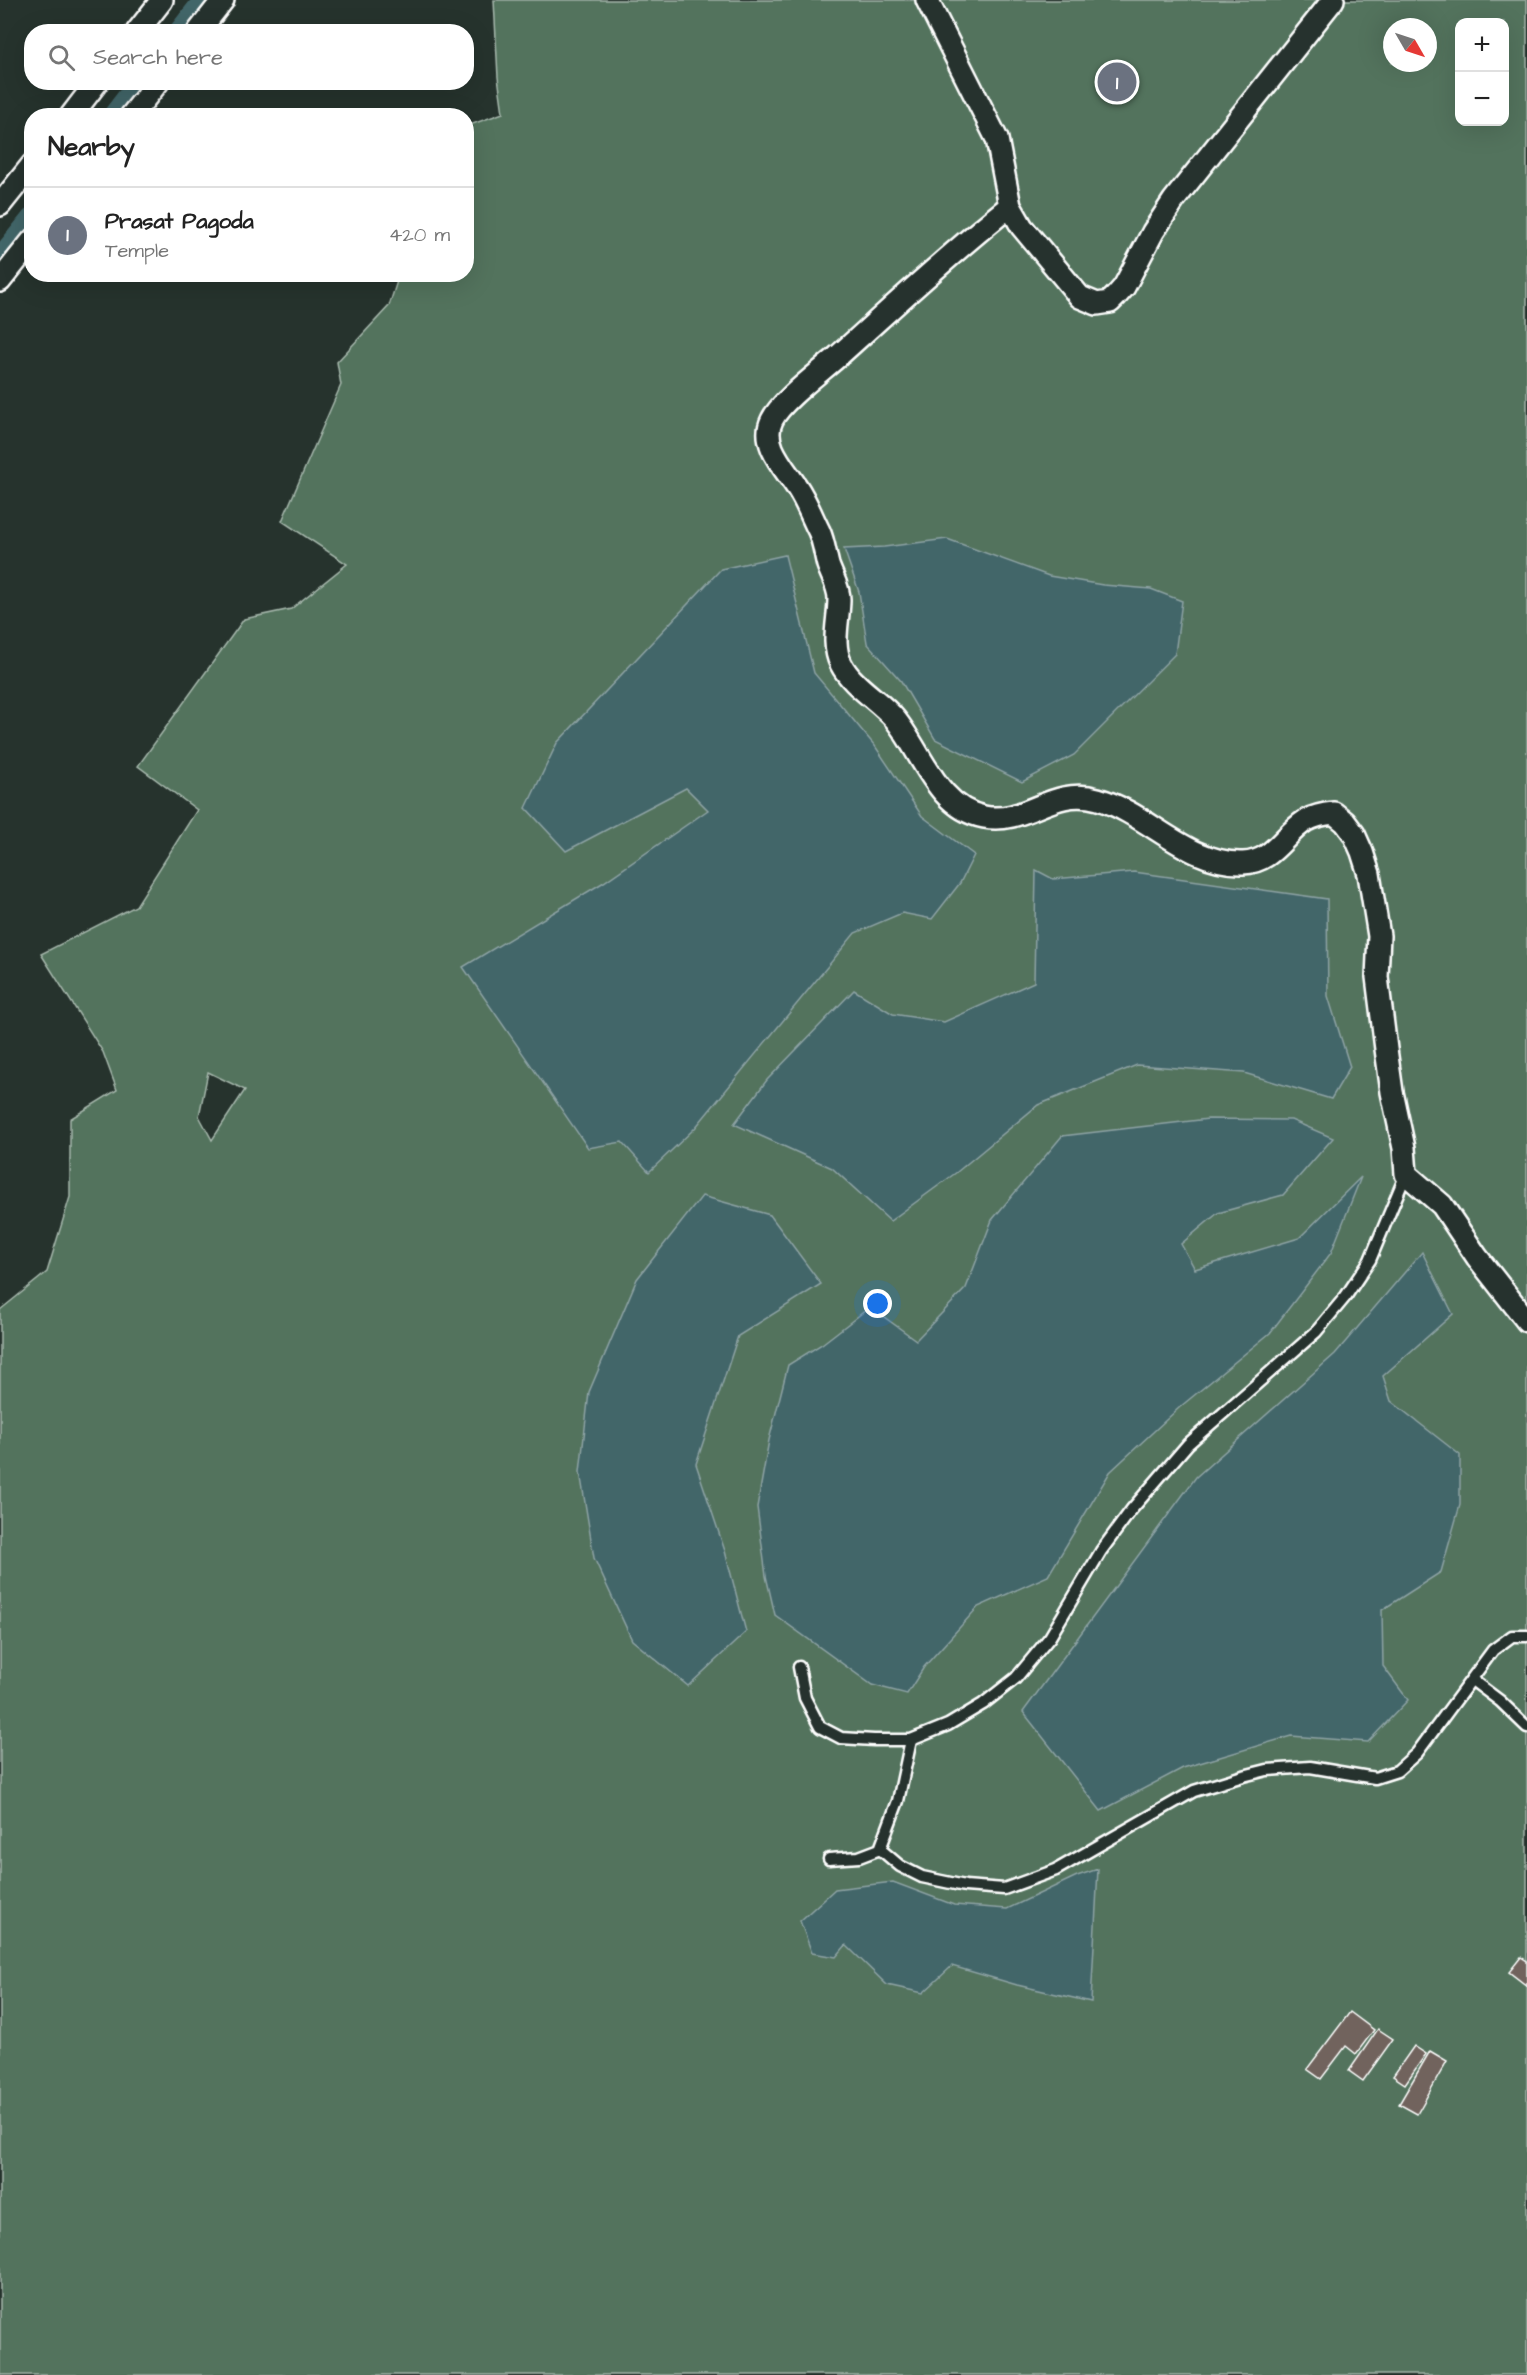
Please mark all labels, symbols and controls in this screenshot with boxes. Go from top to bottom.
north arrow [1383,18,1437,72]
map controls [1455,18,1509,126]
button: + [1455,18,1509,72]
search box [24,24,474,90]
icon: search [45,41,78,74]
text: Search here [93,42,223,73]
pin: 1 [1098,60,1136,104]
button: − [1455,72,1509,126]
text: Nearby [48,129,135,165]
text: Prasat Pagoda [105,206,254,237]
text: 1 [66,221,69,249]
text: 420 m [389,221,450,249]
text: Temple [105,237,169,265]
your location [863,1289,892,1318]

